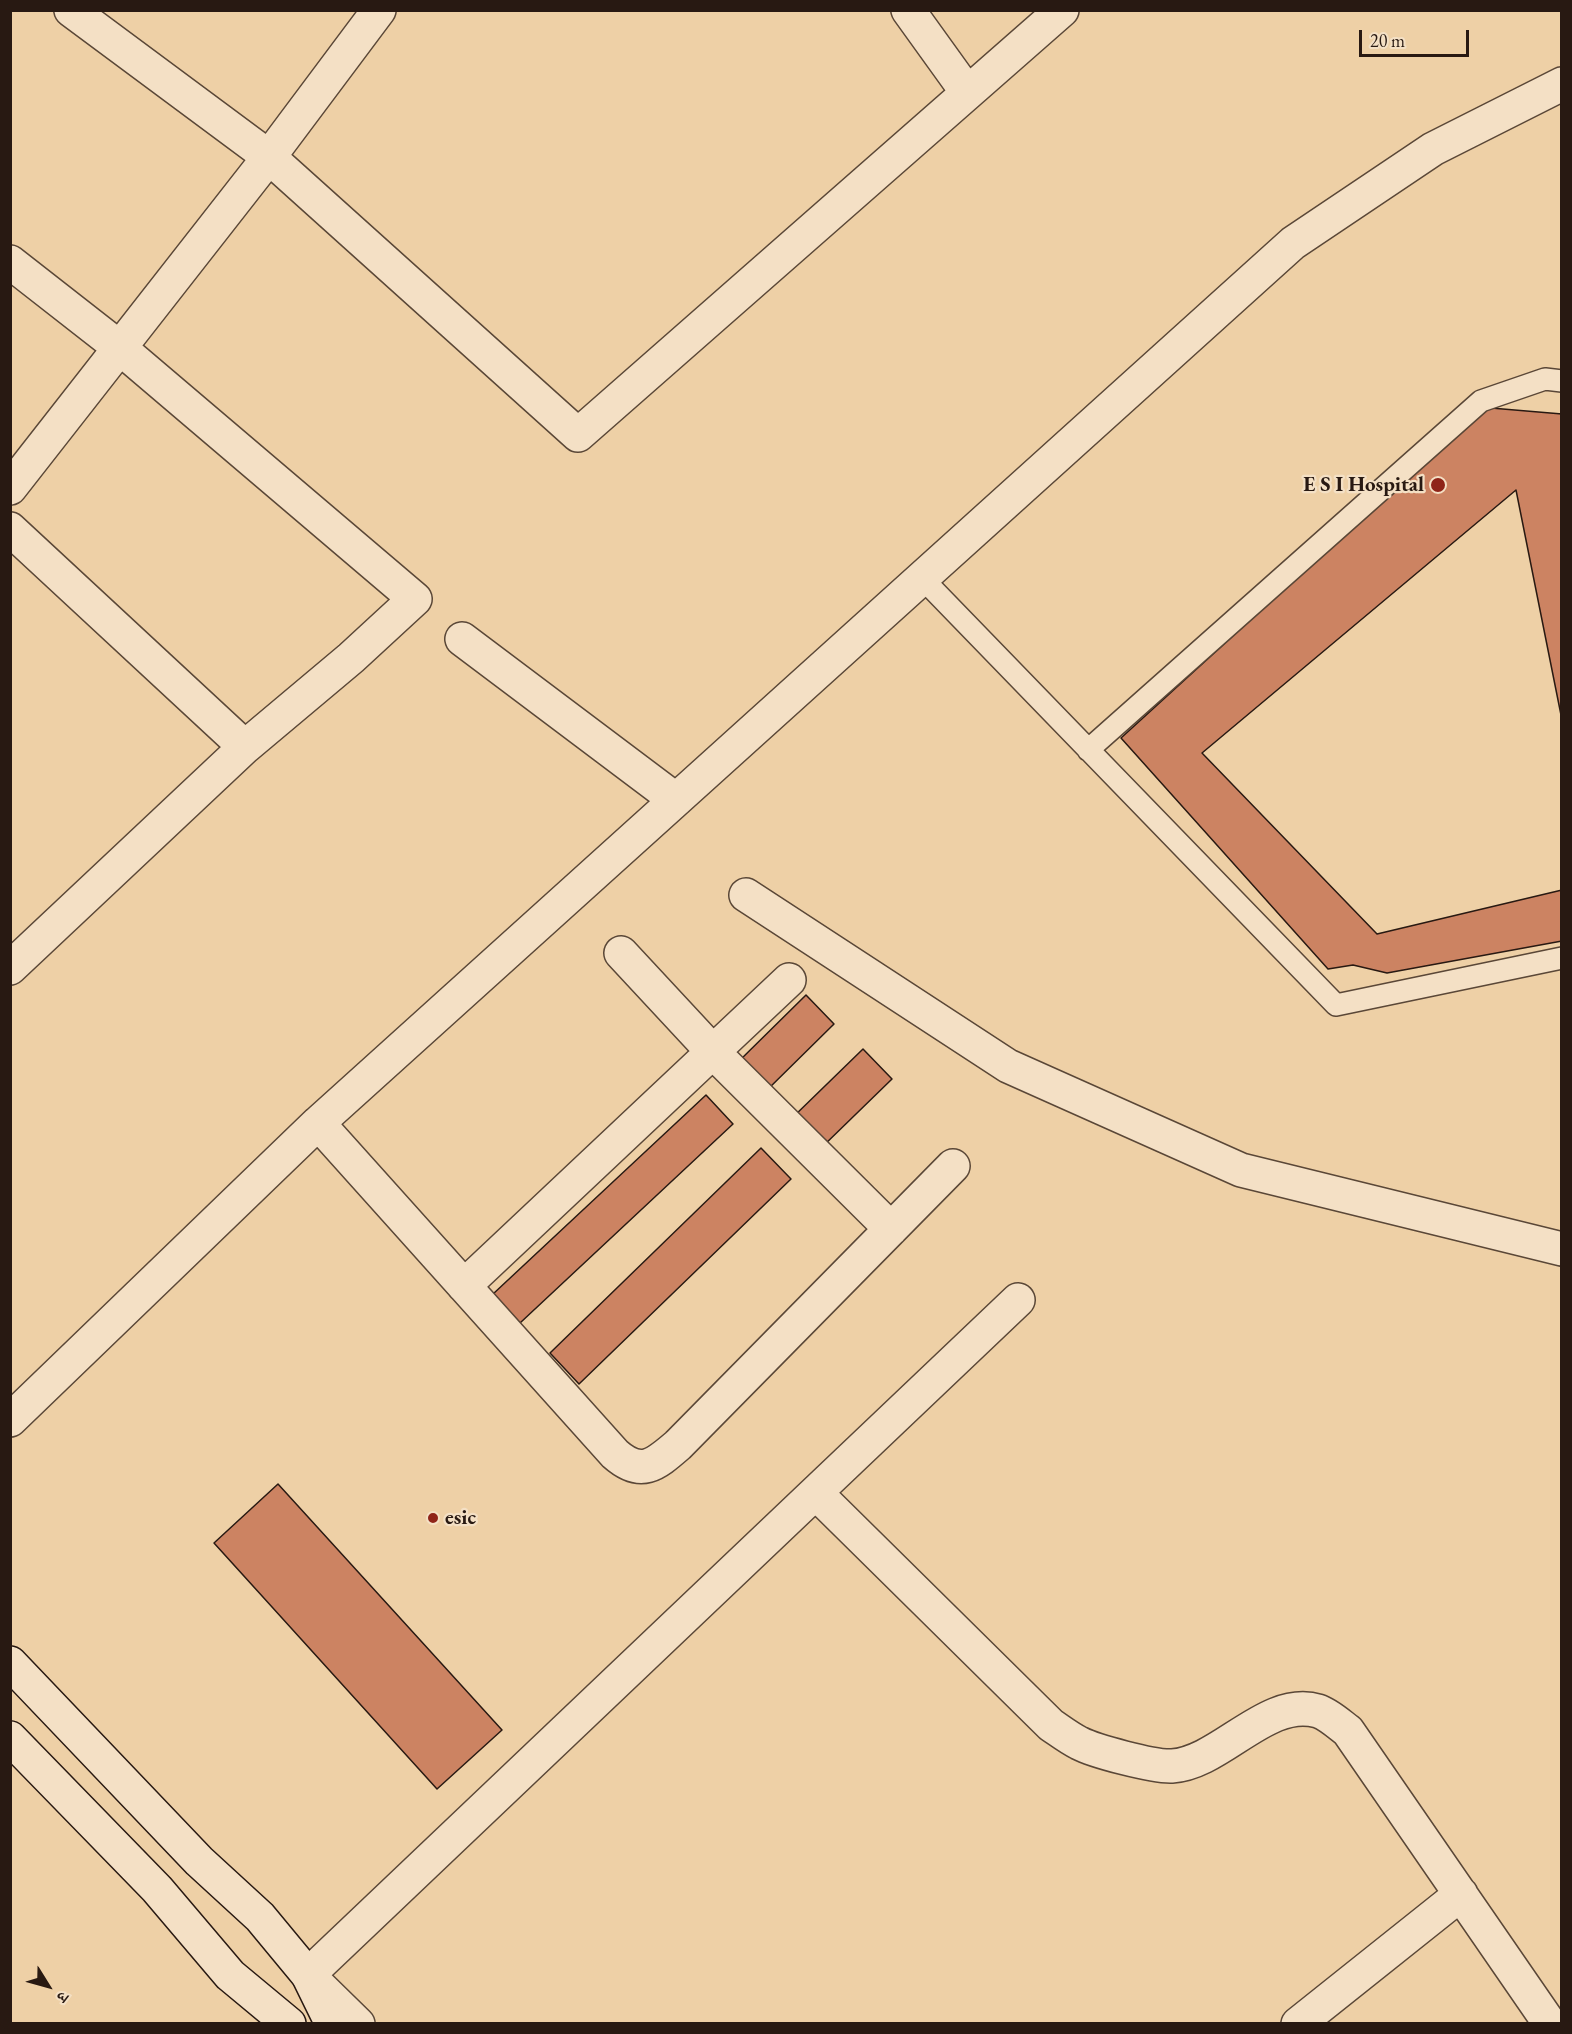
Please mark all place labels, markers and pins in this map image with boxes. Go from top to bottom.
place label: E S I Hospital [1303,472,1424,498]
marker: E S I Hospital [1429,476,1447,494]
place label: esic [445,1505,476,1531]
marker: esic [426,1511,440,1525]

